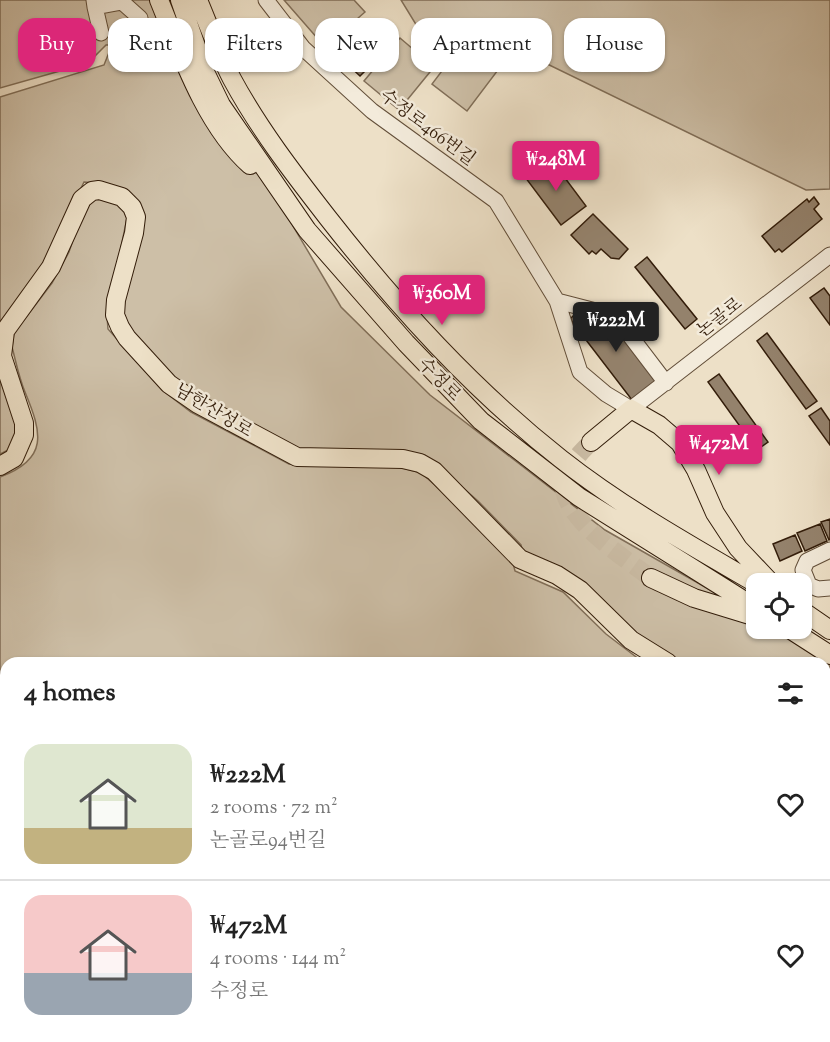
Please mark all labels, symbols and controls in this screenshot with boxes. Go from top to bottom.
chip: Buy [18,18,96,72]
chip: Rent [108,18,193,72]
chip: Filters [205,18,303,72]
chip: New [315,18,399,72]
chip: Apartment [411,18,552,72]
chip: House [564,18,665,72]
street label: 수정로466번길 [374,84,480,173]
pin: ₩248M [514,141,598,192]
text: ₩248M [526,146,586,175]
pin: ₩360M [400,275,484,326]
text: ₩360M [413,280,471,309]
street label: 논골로 [692,292,749,345]
pin: ₩222M [574,302,658,353]
text: ₩222M [587,307,645,336]
street label: 수정로 [411,353,466,408]
street label: 남한산성로 [169,378,257,445]
pin: ₩472M [677,425,761,476]
text: ₩472M [689,430,749,459]
map controls [746,573,812,639]
button: locate [746,573,812,639]
text: 4 homes [24,675,115,712]
icon: filters [774,677,807,710]
text: ₩222M [210,757,286,794]
icon: home [72,768,144,840]
icon: heart [774,788,807,821]
text: 2 rooms · 72 m² [210,794,338,823]
text: 논골로94번길 [210,827,326,856]
text: ₩472M [210,908,287,945]
icon: home [72,919,144,991]
icon: heart [774,939,807,972]
text: 4 rooms · 144 m² [210,945,346,974]
text: 수정로 [210,978,268,1007]

